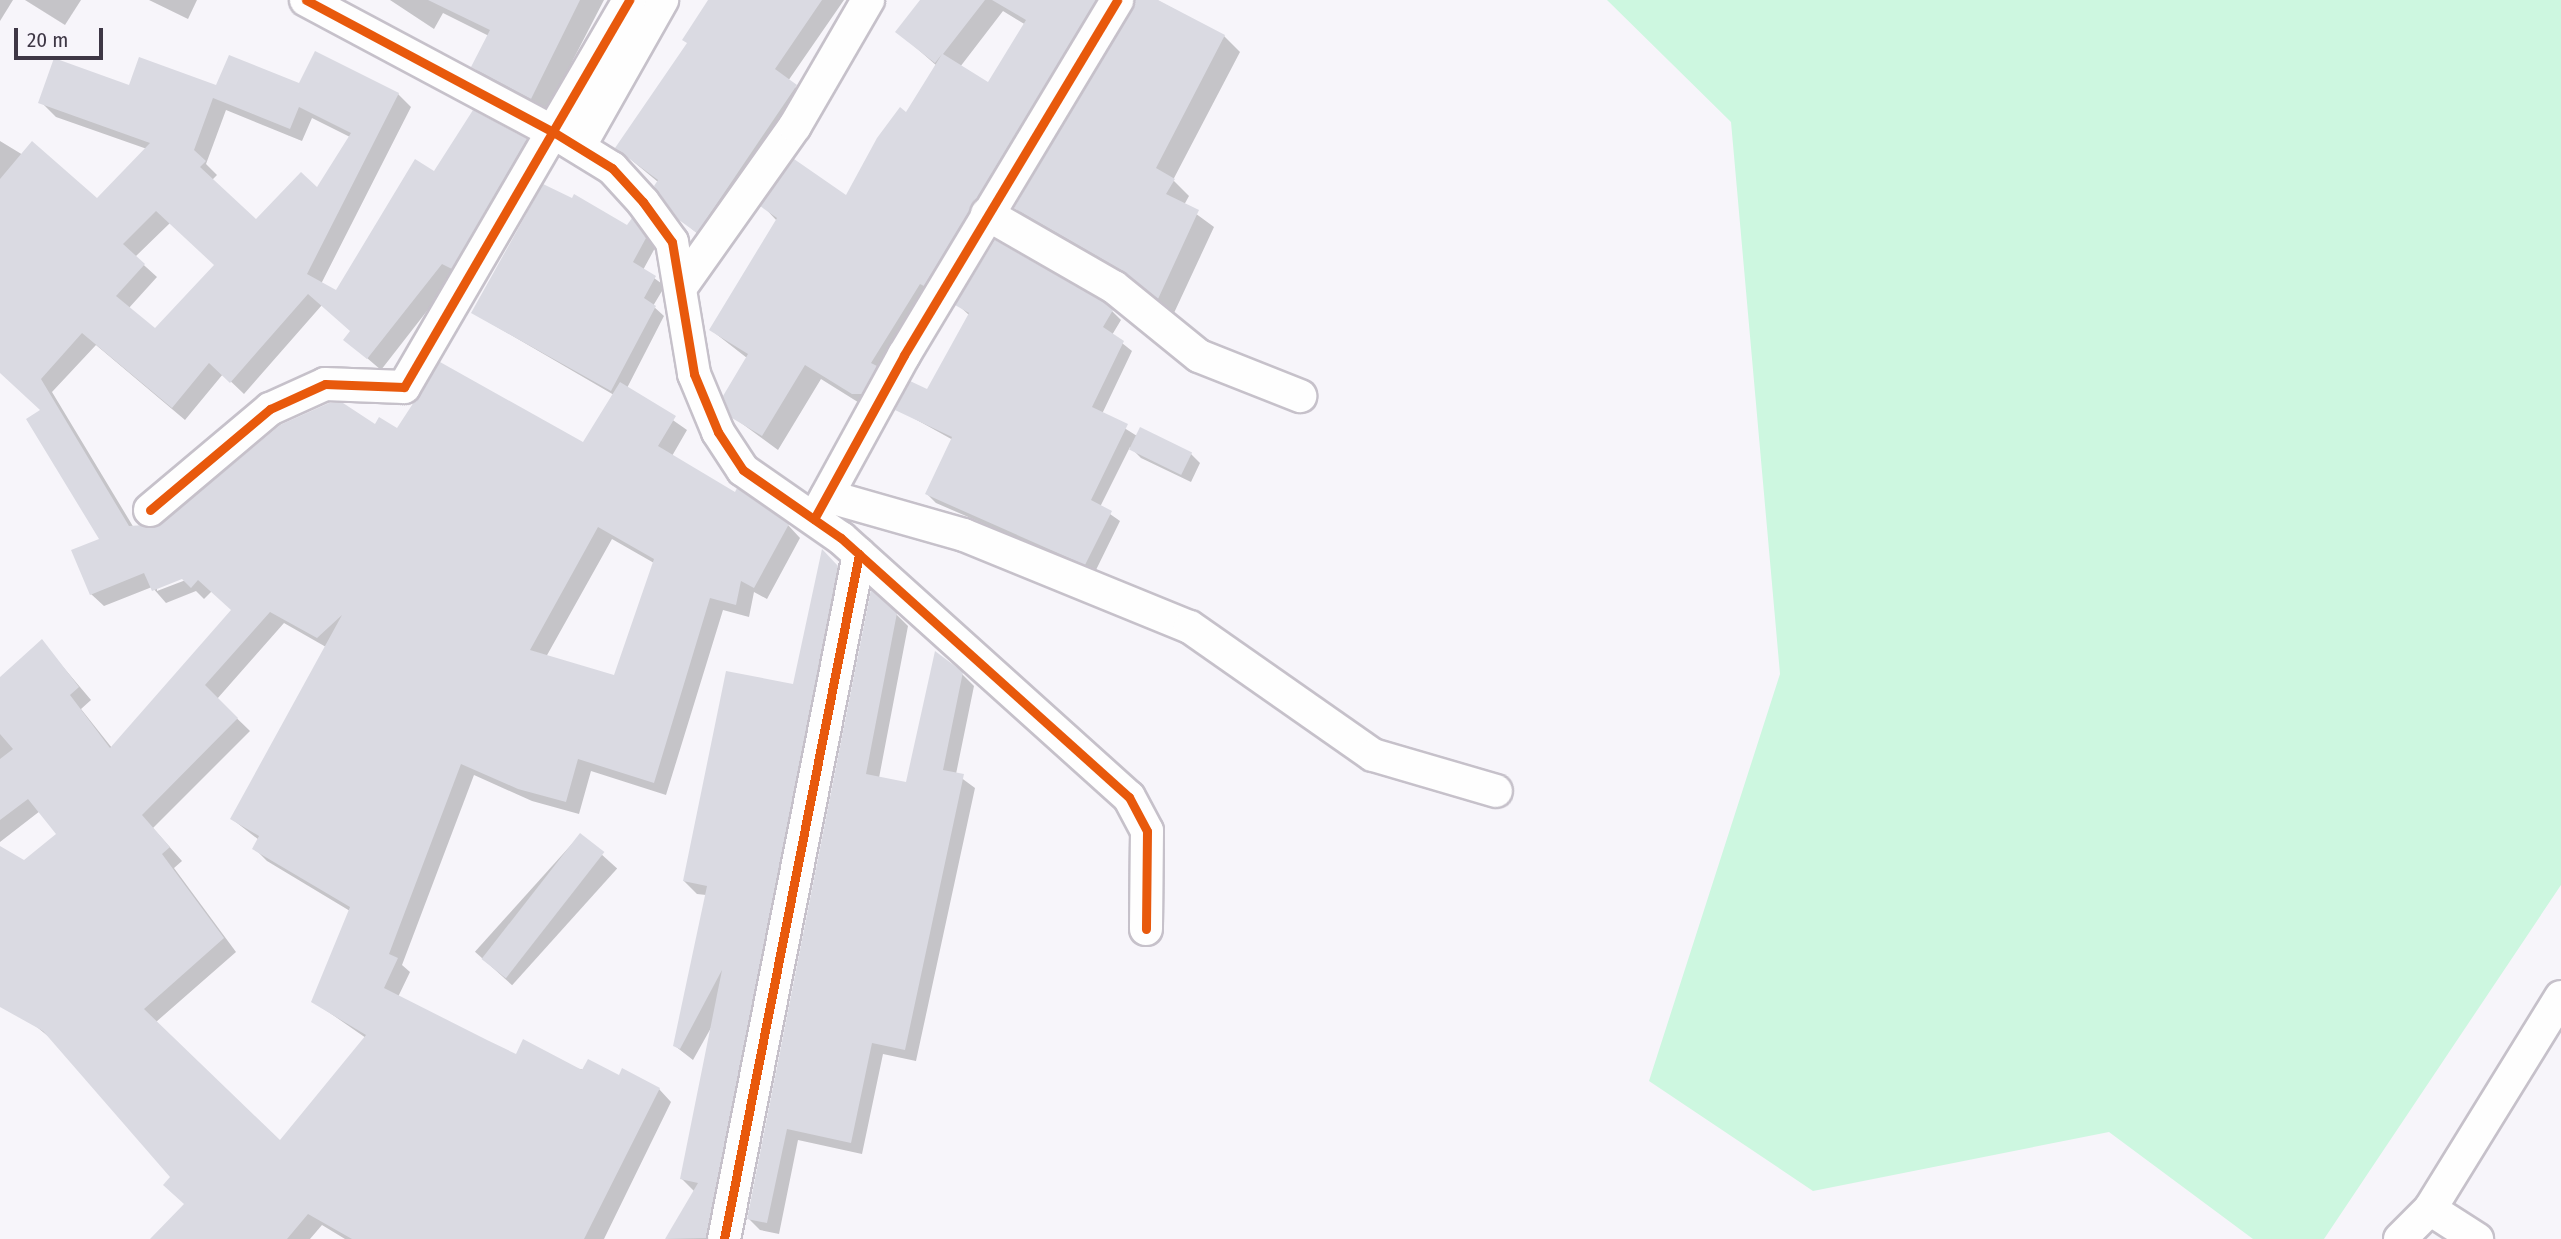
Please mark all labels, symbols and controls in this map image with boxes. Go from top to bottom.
scale bar [18,14,107,58]
text: 20 m [27,27,68,53]

